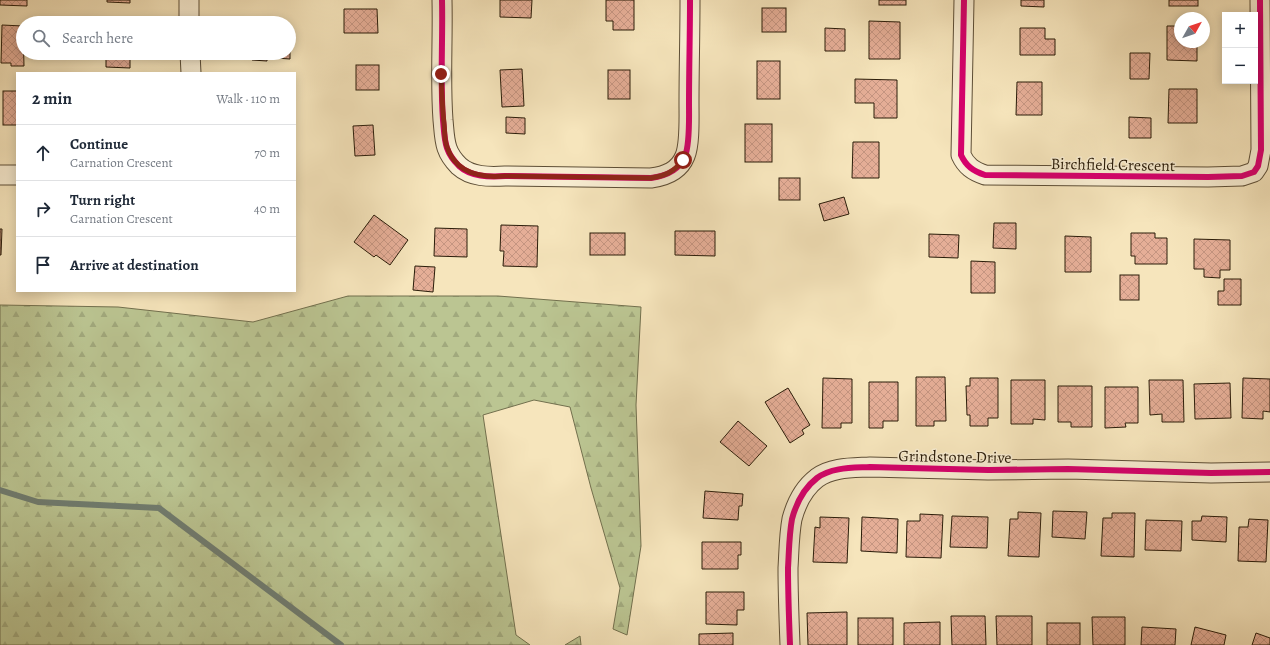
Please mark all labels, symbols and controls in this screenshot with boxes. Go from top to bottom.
north arrow [1174,12,1210,48]
map controls [1222,12,1258,84]
button: + [1222,12,1258,48]
search box [16,16,296,60]
icon: search [30,27,52,49]
text: Search here [62,28,133,48]
button: − [1222,48,1258,84]
route end [432,65,450,83]
text: 2 min [32,87,72,110]
text: Walk · 110 m [216,90,280,107]
text: Continue [70,134,128,154]
icon: ahead [32,142,54,164]
text: 70 m [254,144,280,161]
route start [674,151,692,169]
street label: Birchfield Crescent [1051,153,1175,177]
text: Carnation Crescent [70,154,173,171]
text: Turn right [70,190,135,210]
icon: right [32,198,54,220]
text: 40 m [254,200,280,217]
text: Carnation Crescent [70,210,173,227]
icon: arrive [32,254,54,276]
text: Arrive at destination [70,255,199,275]
street label: Grindstone Drive [898,445,1012,469]

